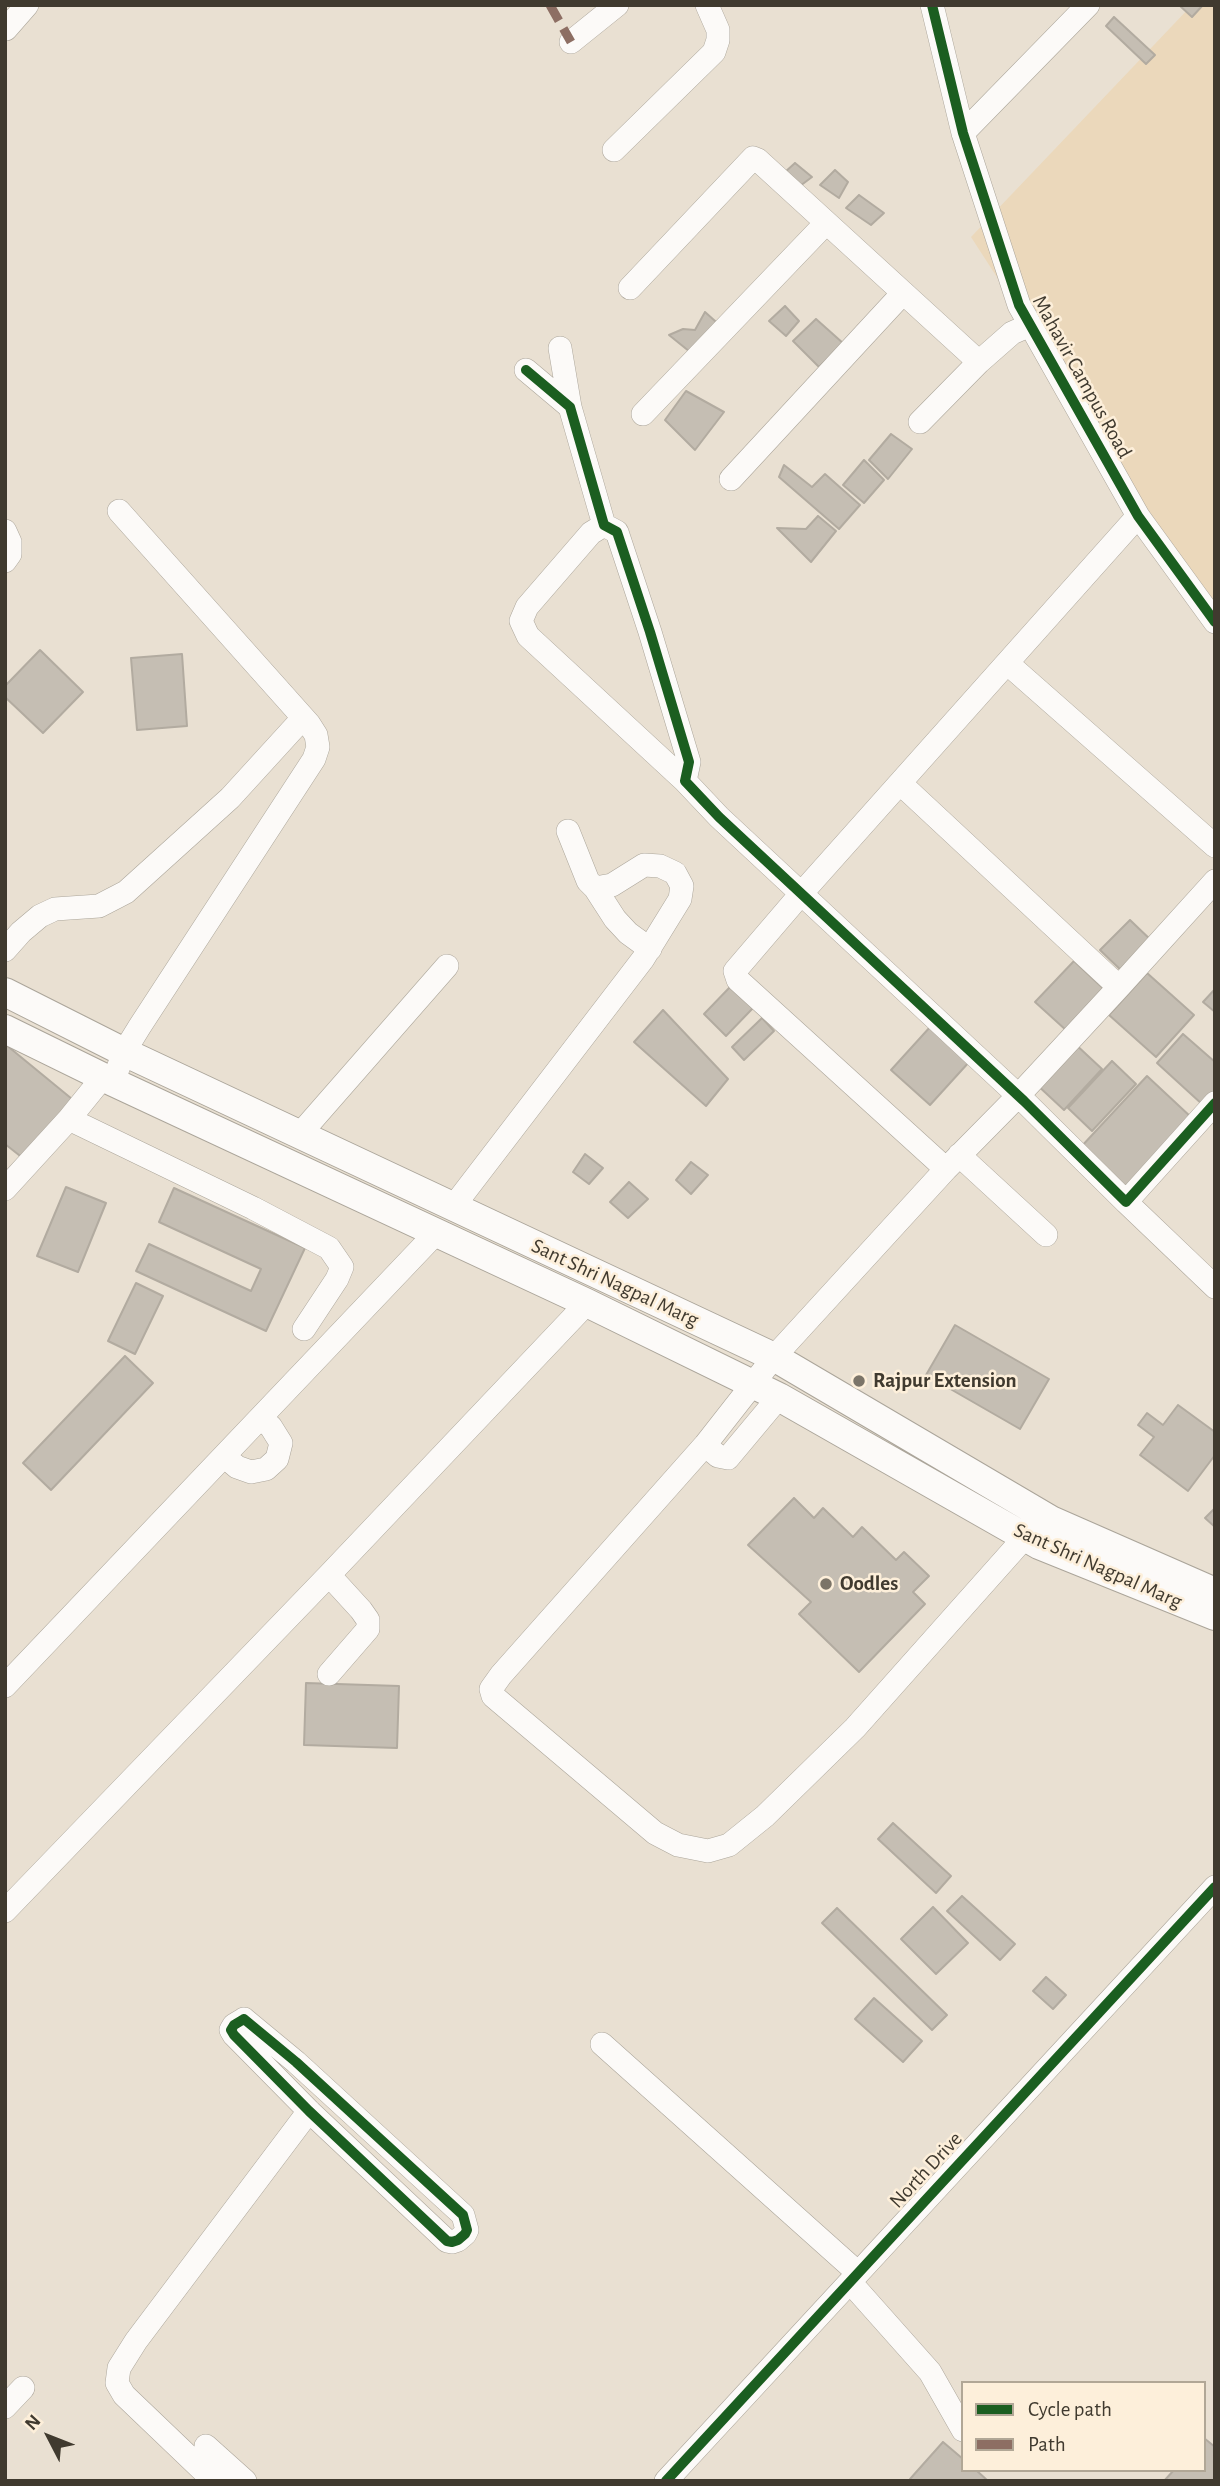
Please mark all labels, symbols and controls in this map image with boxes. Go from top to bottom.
street label: Mahavir Campus Road [1027,291,1137,463]
street label: Sant Shri Nagpal Marg [527,1233,703,1333]
place label: Rajpur Extension [873,1368,1017,1394]
marker: Rajpur Extension [851,1373,867,1389]
street label: Sant Shri Nagpal Marg [1010,1518,1186,1614]
place label: Oodles [840,1571,898,1597]
marker: Oodles [818,1576,834,1592]
street label: North Drive [884,2126,968,2214]
legend [961,2381,1206,2472]
text: Cycle path [1028,2399,1112,2420]
north arrow [14,2402,84,2472]
text: N [22,2411,45,2434]
text: Path [1028,2434,1066,2455]

